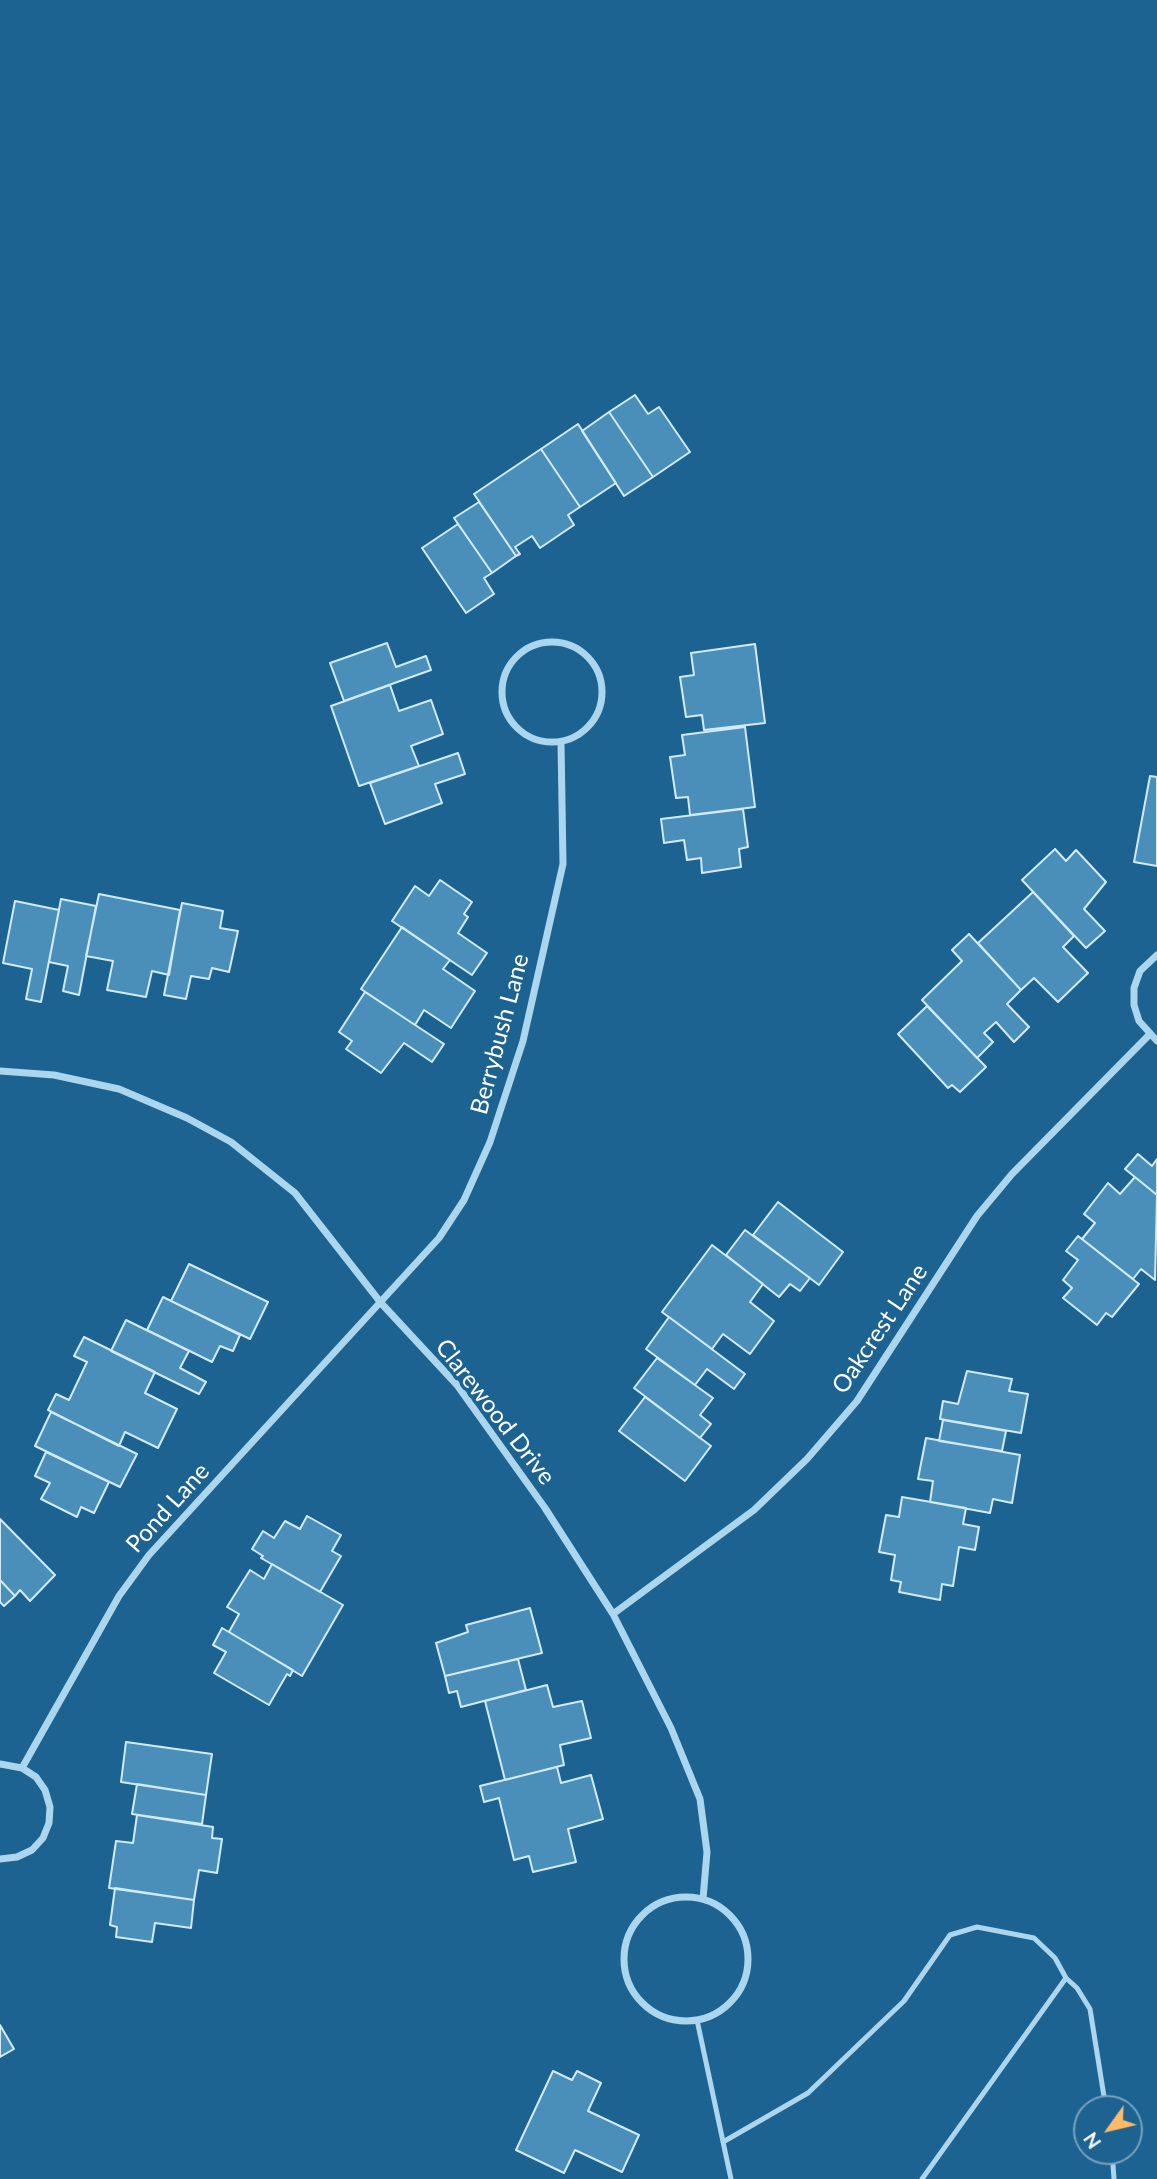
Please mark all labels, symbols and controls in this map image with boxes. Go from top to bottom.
street label: Berrybush Lane [465,951,535,1117]
street label: Oakcrest Lane [826,1259,934,1399]
street label: Clarewood Drive [429,1333,561,1491]
street label: Pond Lane [120,1457,216,1559]
north arrow [1073,2095,1143,2165]
text: N [1078,2128,1105,2153]

